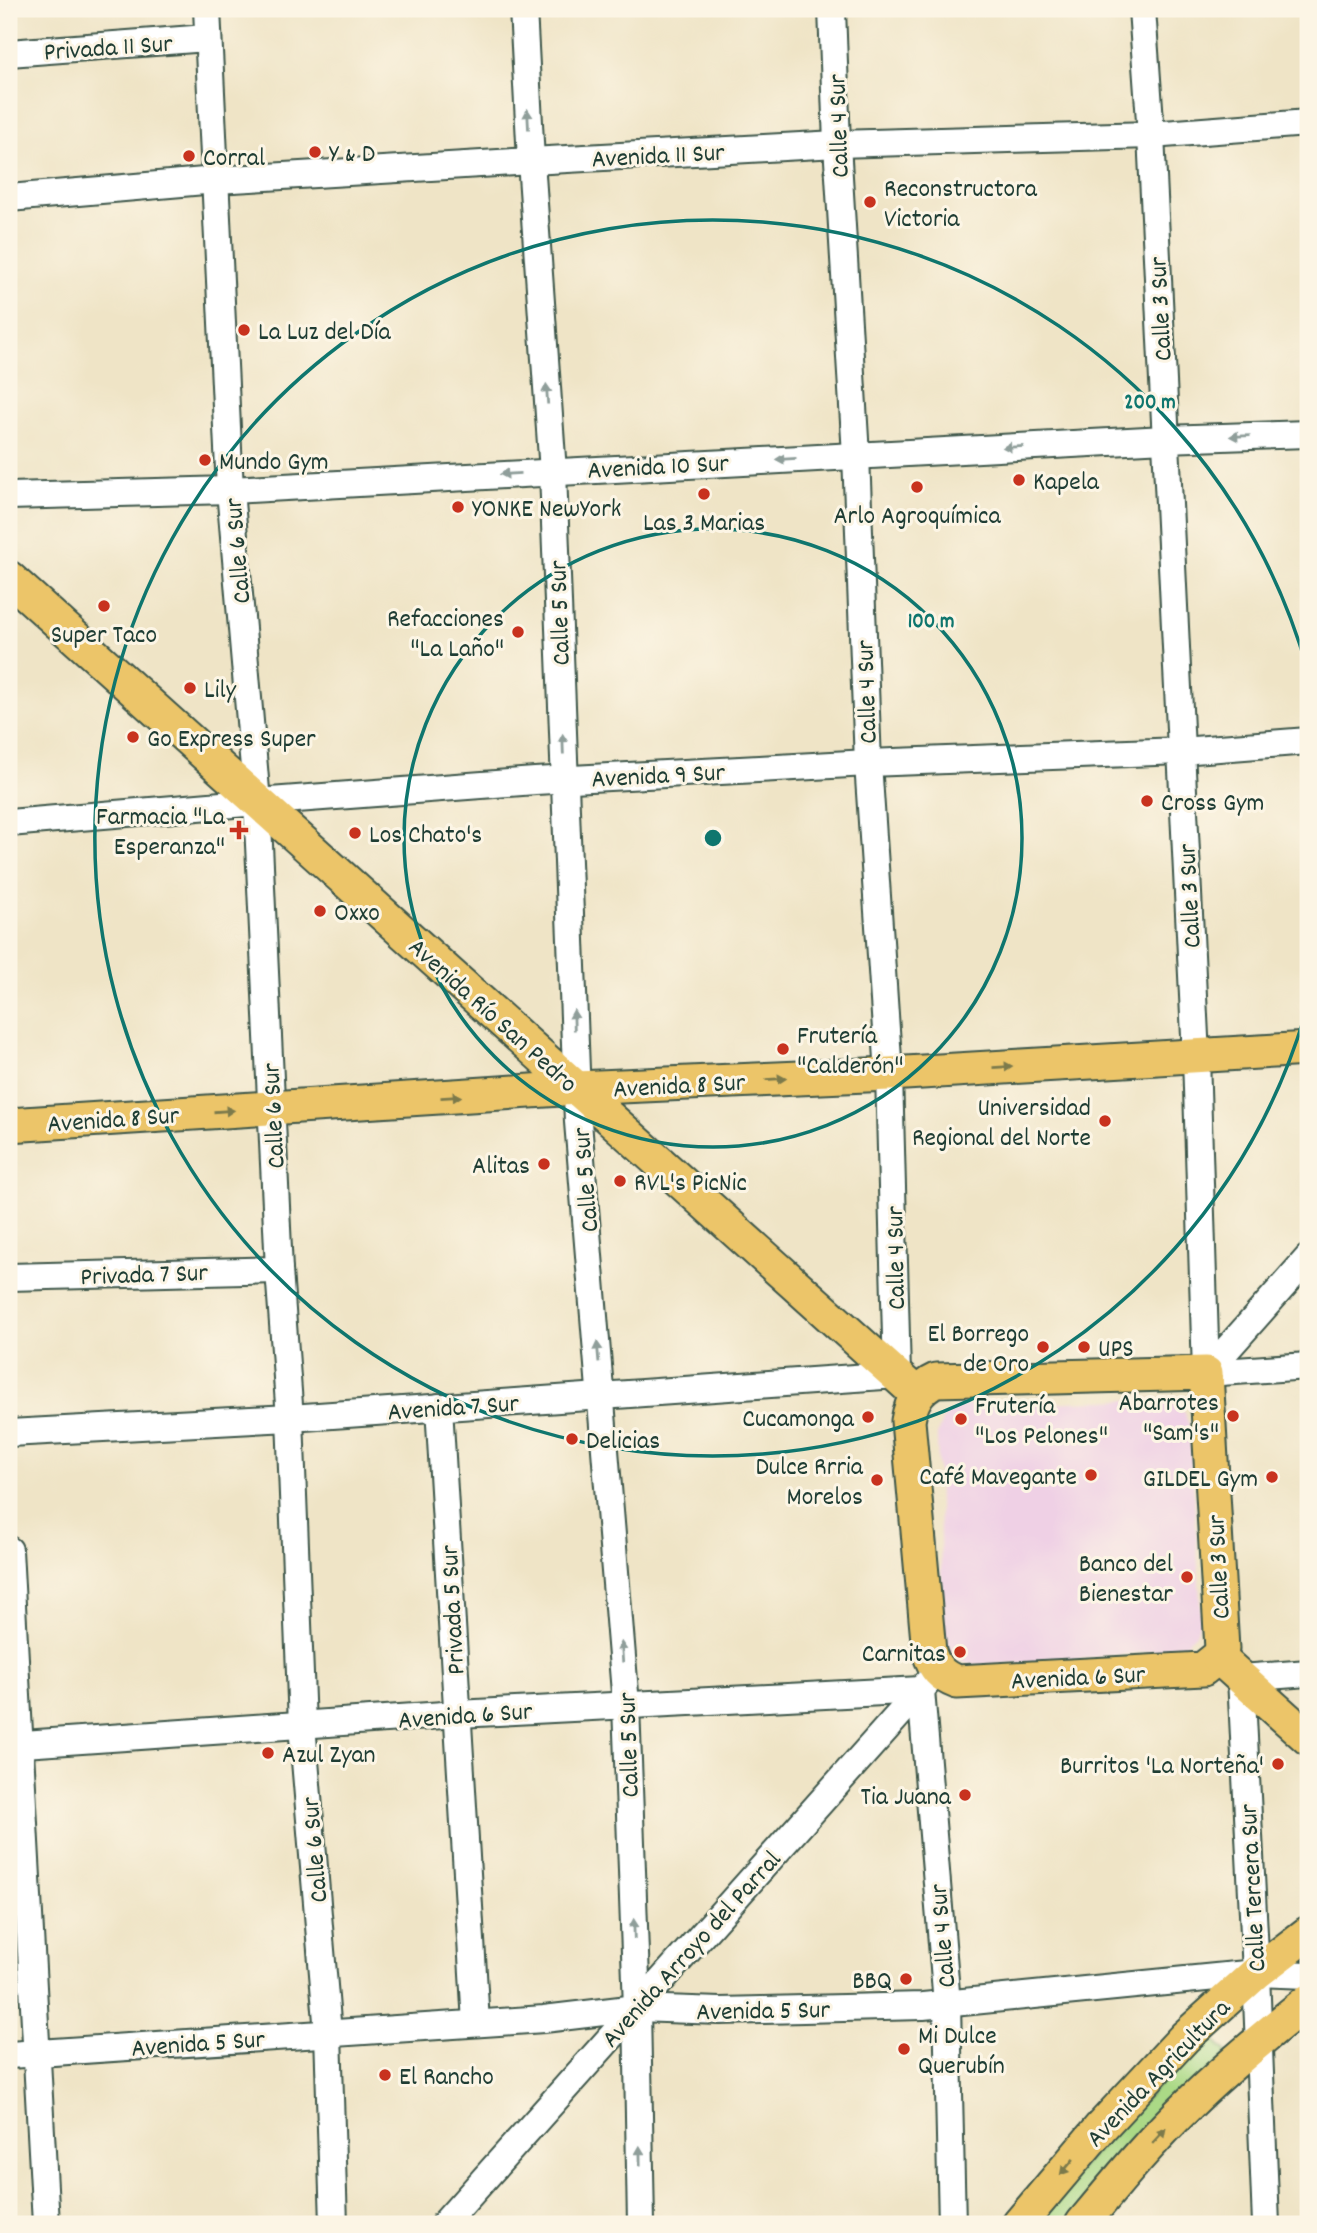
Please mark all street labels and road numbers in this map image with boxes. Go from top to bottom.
street label: Privada 11 Sur [42,27,174,72]
street label: Calle 4 Sur [820,73,861,178]
street label: Avenida 11 Sur [591,136,726,179]
street label: Calle 3 Sur [1141,255,1184,362]
street label: Avenida 10 Sur [586,446,730,491]
street label: Calle 6 Sur [216,496,263,605]
street label: Calle 5 Sur [541,559,582,666]
street label: Calle 4 Sur [848,639,889,744]
street label: Avenida 9 Sur [590,756,726,799]
street label: Calle 3 Sur [1170,842,1213,949]
street label: Avenida Río San Pedro [399,930,585,1103]
street label: Calle 6 Sur [254,1062,297,1170]
street label: Avenida 8 Sur [612,1066,747,1109]
street label: Avenida 8 Sur [46,1098,181,1145]
street label: Calle 5 Sur [564,1125,610,1234]
street label: Calle 4 Sur [878,1205,917,1310]
street label: Privada 7 Sur [80,1256,209,1297]
street label: Avenida 7 Sur [386,1386,521,1433]
street label: Calle 3 Sur [1199,1513,1242,1620]
street label: Privada 5 Sur [433,1544,476,1676]
street label: Avenida 6 Sur [1010,1657,1147,1701]
street label: Calle 5 Sur [610,1691,651,1798]
street label: Avenida 6 Sur [397,1694,534,1741]
street label: Calle 6 Sur [293,1795,340,1904]
street label: Calle Tercera Sur [1232,1802,1277,1973]
street label: Avenida Arroyo del Parral [594,1844,791,2057]
street label: Calle 4 Sur [922,1882,967,1989]
street label: Avenida Agricultura [1079,1991,1241,2157]
street label: Avenida 5 Sur [696,1993,831,2032]
street label: Avenida 5 Sur [130,2022,267,2069]

